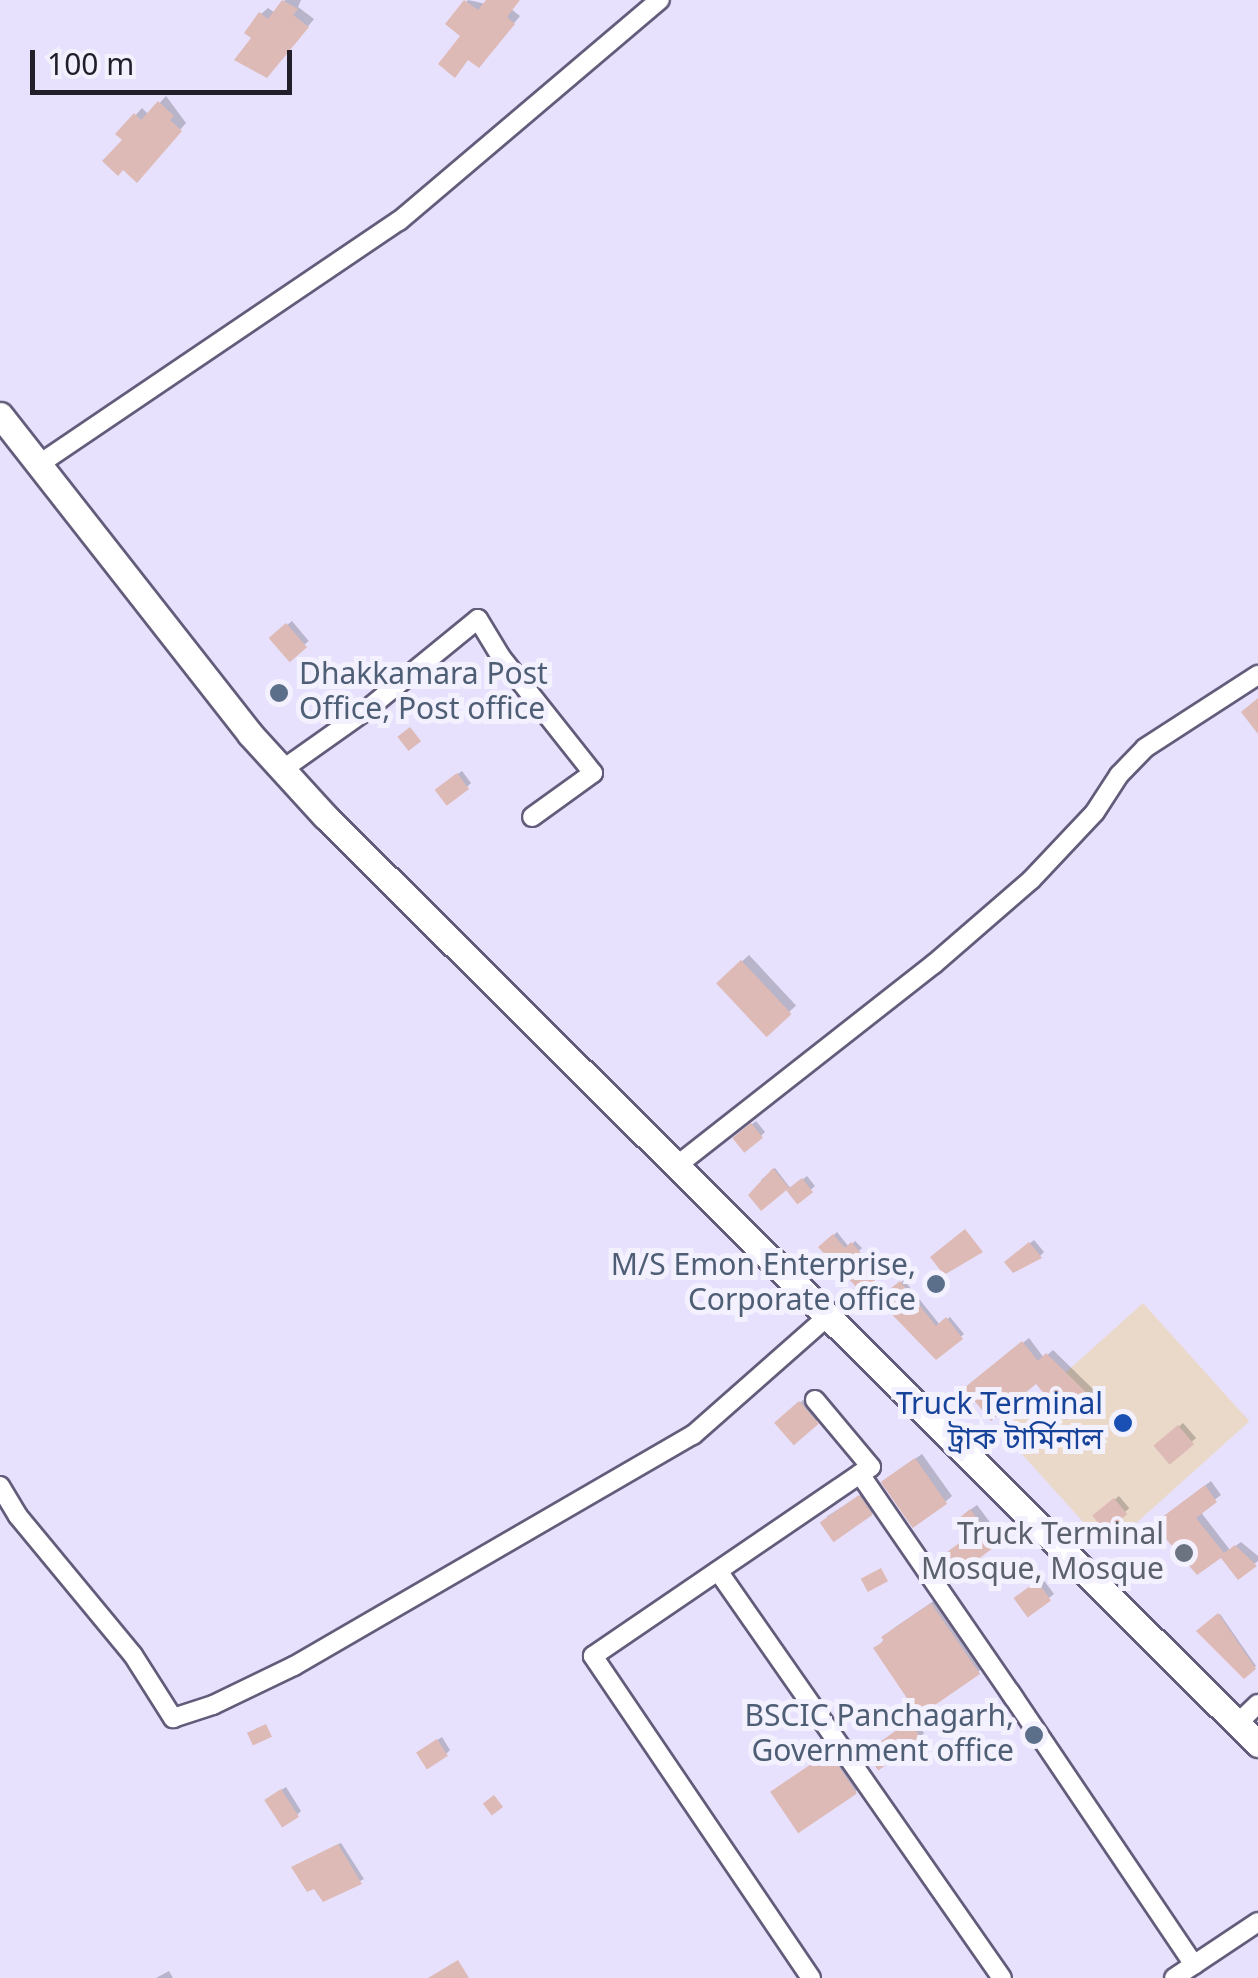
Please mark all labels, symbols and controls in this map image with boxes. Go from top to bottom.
scale bar [35,30,298,92]
text: 100 m [47,47,134,87]
place label: Dhakkamara Post Office, Post office [299,658,548,728]
marker: Dhakkamara Post Office, Post office [268,682,290,704]
place label: M/S Emon Enterprise, Corporate office [611,1249,916,1320]
marker: M/S Emon Enterprise, Corporate office [925,1273,947,1295]
place label: Truck Terminal ট্রাক টার্মিনাল [896,1388,1103,1458]
marker: Truck Terminal ট্রাক টার্মিনাল [1112,1412,1134,1434]
place label: Truck Terminal Mosque, Mosque [921,1518,1164,1588]
marker: Truck Terminal Mosque, Mosque [1173,1542,1195,1564]
place label: BSCIC Panchagarh, Government office [745,1700,1014,1770]
marker: BSCIC Panchagarh, Government office [1023,1724,1045,1746]

